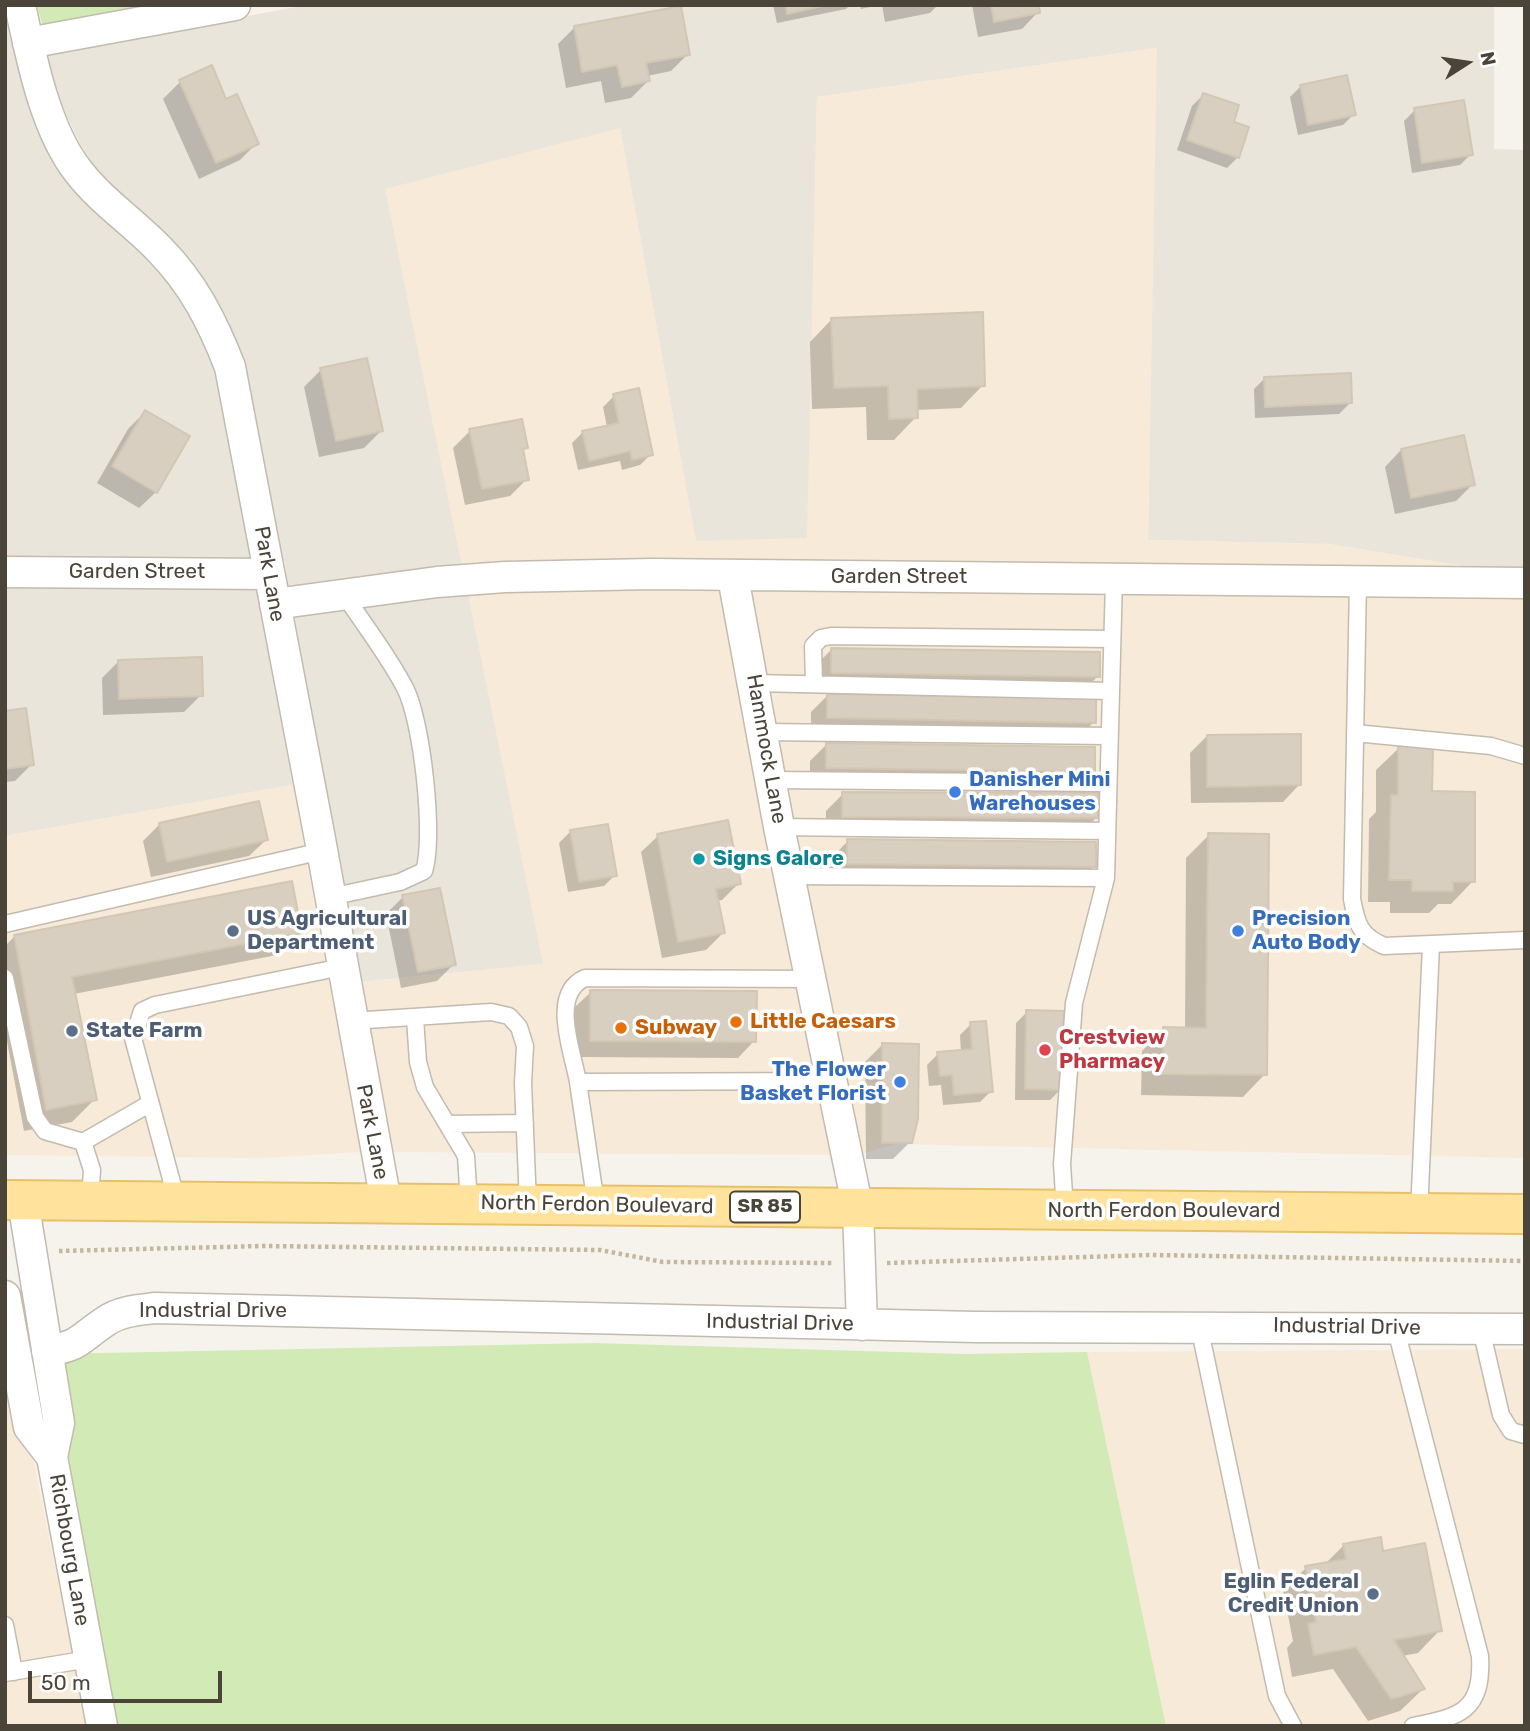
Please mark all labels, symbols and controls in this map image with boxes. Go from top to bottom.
north arrow [1432,28,1502,98]
text: N [1475,49,1501,68]
street label: Park Lane [248,524,290,624]
street label: Garden Street [69,559,205,585]
street label: Garden Street [831,564,967,590]
street label: Hammock Lane [740,672,792,826]
place label: Danisher Mini Warehouses [969,767,1111,817]
marker: Danisher Mini Warehouses [947,784,963,800]
place label: Signs Galore [713,846,844,872]
marker: Signs Galore [691,851,707,867]
place label: US Agricultural Department [247,906,407,956]
place label: Precision Auto Body [1252,906,1361,956]
marker: US Agricultural Department [225,923,241,939]
marker: Precision Auto Body [1230,923,1246,939]
place label: Little Caesars [750,1009,896,1035]
marker: Little Caesars [728,1014,744,1030]
place label: Subway [635,1015,717,1041]
place label: State Farm [86,1018,202,1044]
marker: Subway [613,1020,629,1036]
marker: State Farm [64,1023,80,1039]
place label: Crestview Pharmacy [1059,1025,1165,1075]
marker: Crestview Pharmacy [1037,1042,1053,1058]
place label: The Flower Basket Florist [740,1057,886,1107]
marker: The Flower Basket Florist [892,1074,908,1090]
street label: Park Lane [350,1082,394,1182]
street label: North Ferdon Boulevard [480,1190,714,1220]
road number: SR 85 [730,1191,800,1222]
street label: North Ferdon Boulevard [1047,1198,1281,1224]
street label: Industrial Drive [139,1298,287,1324]
street label: Industrial Drive [706,1309,854,1337]
street label: Industrial Drive [1273,1313,1421,1341]
street label: Richbourg Lane [43,1472,95,1628]
place label: Eglin Federal Credit Union [1224,1569,1359,1619]
marker: Eglin Federal Credit Union [1365,1586,1381,1602]
scale bar [32,1658,226,1702]
text: 50 m [41,1670,91,1695]

